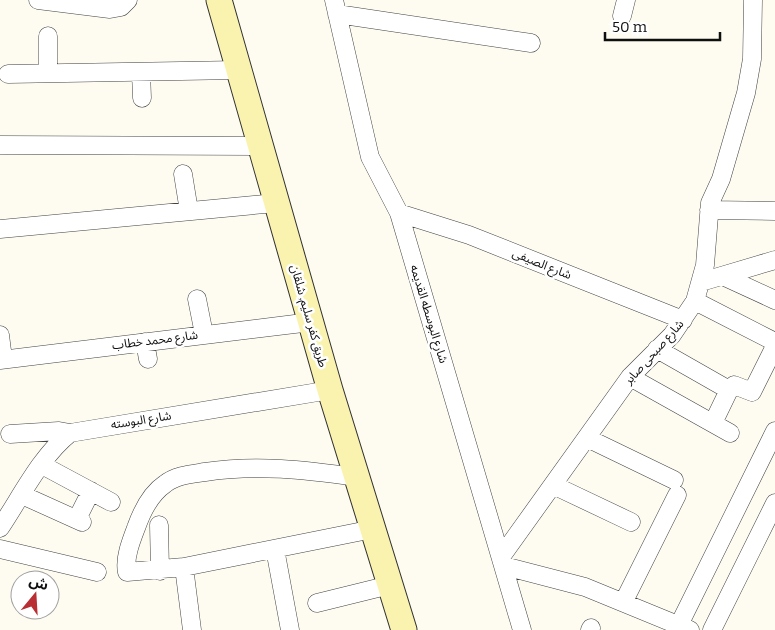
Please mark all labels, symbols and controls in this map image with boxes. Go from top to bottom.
scale bar [605,10,720,42]
text: 50 m [612,18,648,36]
street label: شارع الصيفى [510,246,574,284]
street label: طريق كفر سليم, شلقان [286,263,330,370]
street label: شارع البوسطه القديمه [405,263,451,366]
street label: شارع صبحى صابر [621,317,688,389]
street label: شارع محمد خطاب [111,328,199,354]
street label: شارع البوسته [110,408,173,434]
north arrow [10,570,60,620]
text: ش [27,572,51,594]

